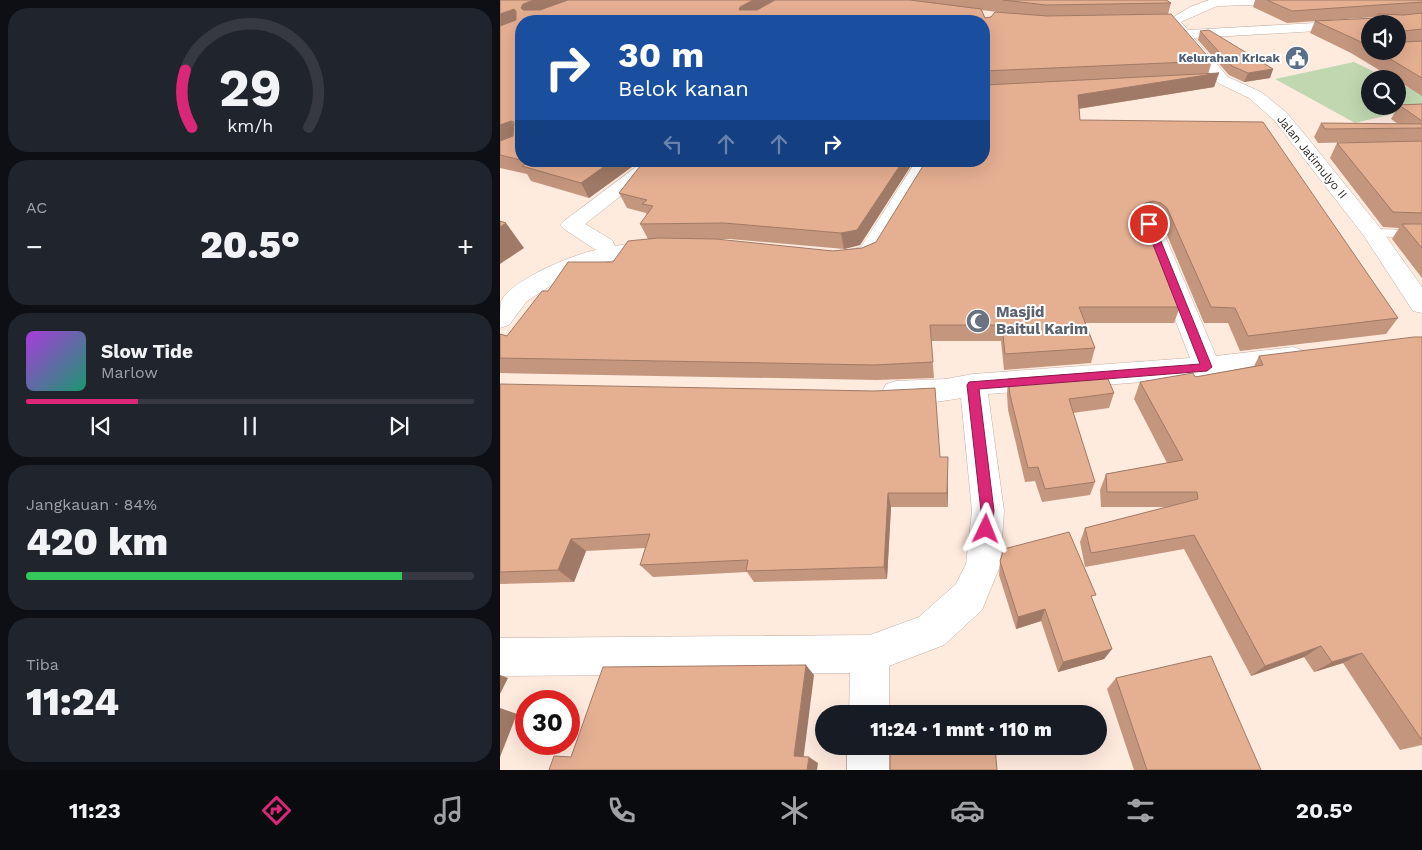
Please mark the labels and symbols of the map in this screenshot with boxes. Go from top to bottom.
public building icon: Kelurahan Kricak [1284,45,1310,71]
place label: Kelurahan Kricak [1178,51,1281,65]
street label: Jalan Jatimulyo II [1274,112,1350,202]
pin [1128,203,1170,245]
place label: Masjid Baitul Karim [996,303,1088,338]
mosque icon: Masjid Baitul Karim [965,308,991,334]
position arrow [959,502,1011,554]
speed limit sign: 30 [515,690,580,755]

